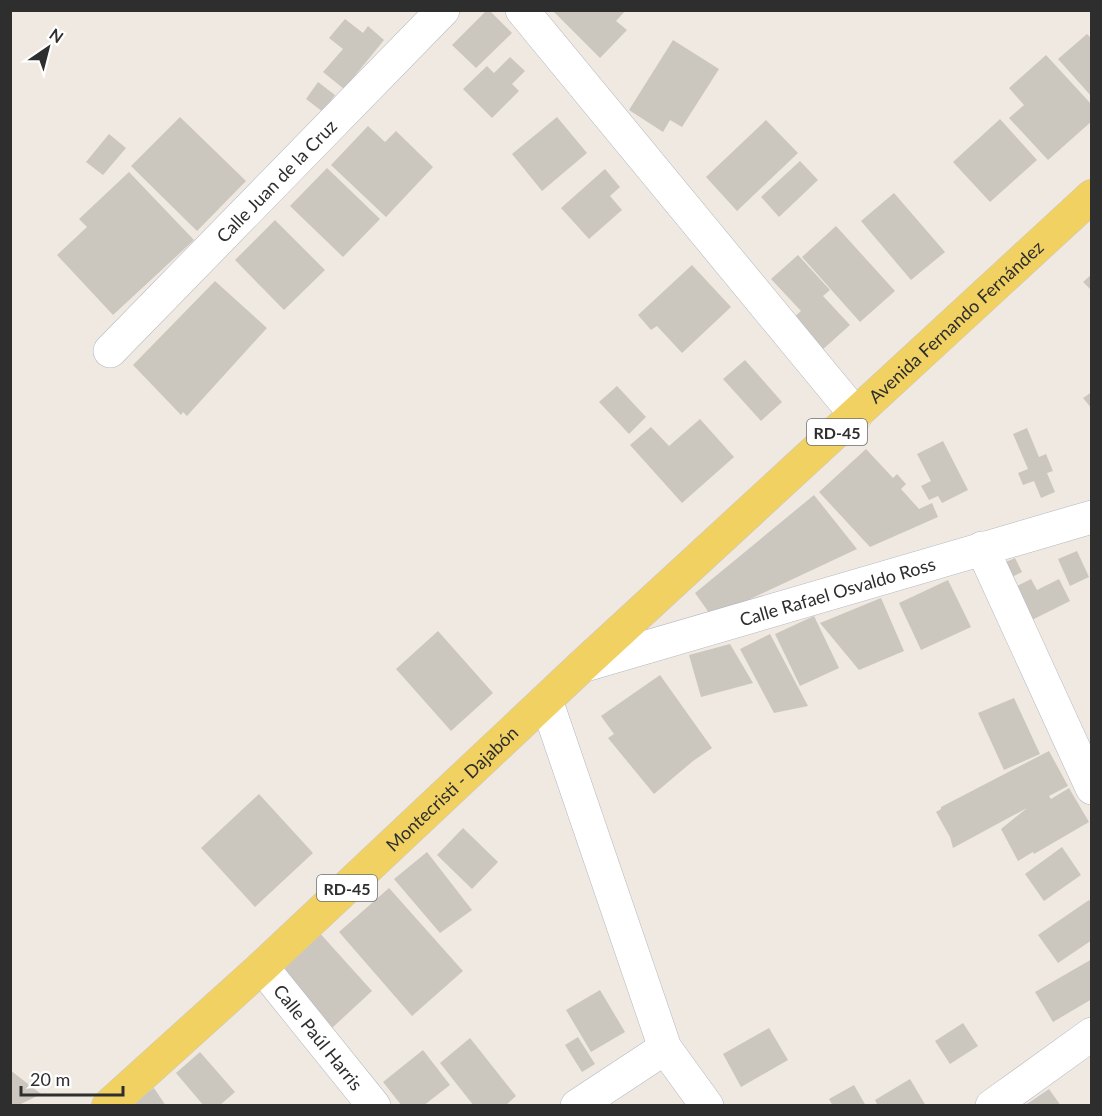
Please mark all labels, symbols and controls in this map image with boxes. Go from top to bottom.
north arrow [18,18,78,78]
text: N [46,24,67,47]
street label: Calle Juan de la Cruz [212,115,341,247]
street label: Avenida Fernando Fernández [864,236,1048,408]
road number: RD-45 [807,419,867,445]
street label: Calle Rafael Osvaldo Ross [737,552,938,630]
street label: Montecristi - Dajabón [381,721,522,856]
road number: RD-45 [317,875,377,901]
street label: Calle Paúl Harris [269,980,368,1095]
scale bar [21,1059,123,1097]
text: 20 m [30,1068,70,1090]

